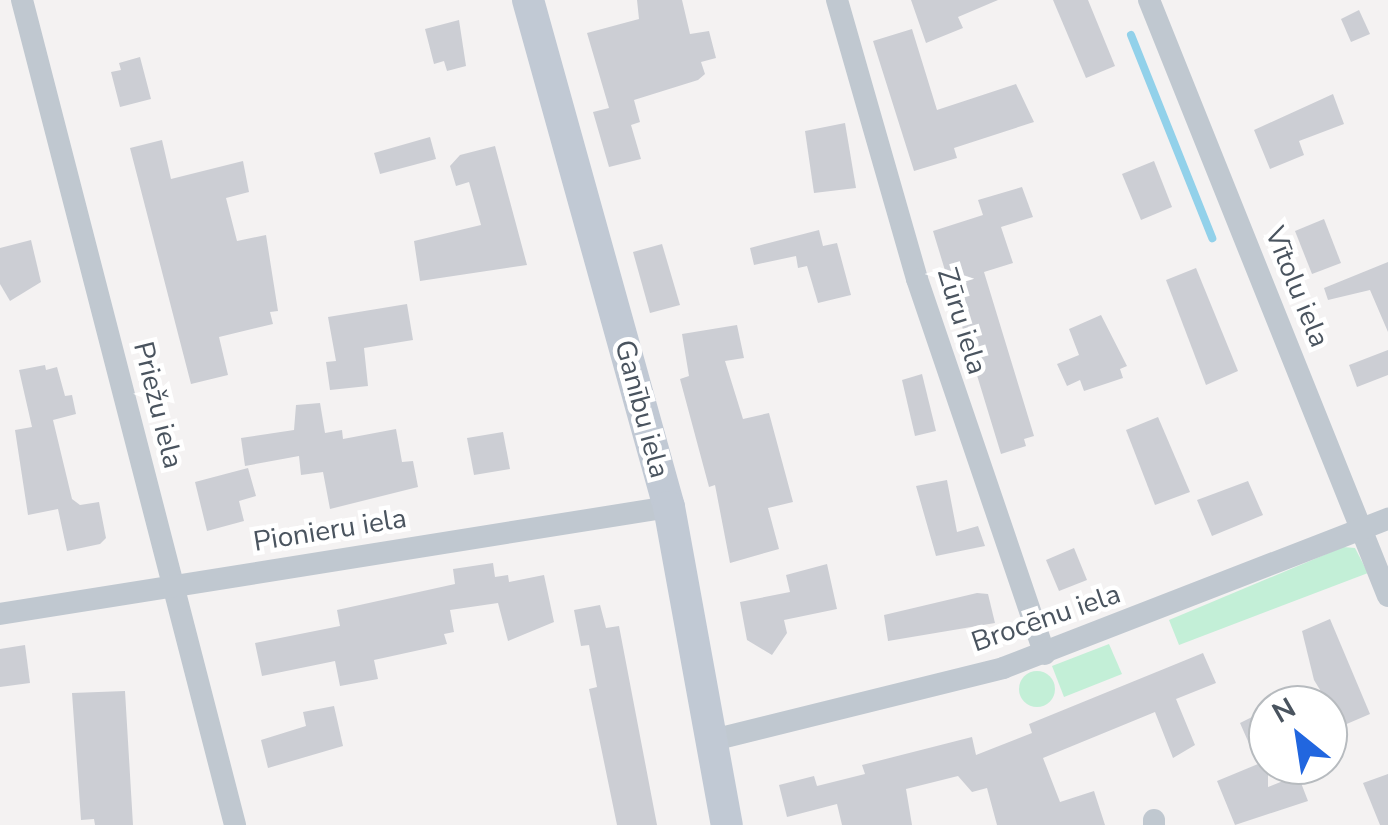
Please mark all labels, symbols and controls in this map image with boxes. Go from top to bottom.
street label: Vītolu iela [1258,222,1336,352]
street label: Zūru iela [930,264,994,378]
street label: Ganību iela [607,336,677,482]
street label: Priežu iela [126,338,190,472]
street label: Pionieru iela [251,501,409,559]
street label: Brocēnu iela [967,577,1125,659]
north arrow [1248,685,1348,785]
text: N [1265,689,1303,732]

